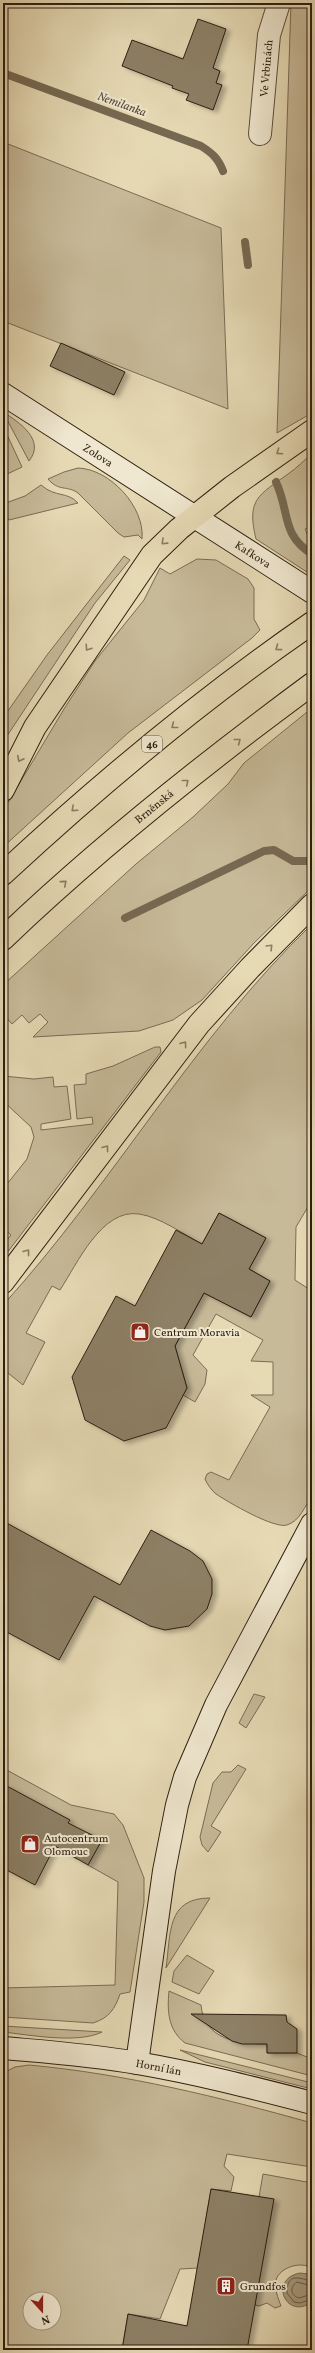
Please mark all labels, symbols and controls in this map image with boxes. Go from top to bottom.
street label: Ve Vrbinách [257,39,278,98]
water label: Nemilanka [95,89,149,121]
street label: Zolova [79,441,116,472]
one-way arrow [277,447,284,454]
one-way arrow [161,538,169,545]
street label: Kafkova [231,538,274,573]
one-way arrow [85,644,93,651]
one-way arrow [275,644,282,651]
one-way arrow [172,722,179,729]
road number: 46 [142,736,162,752]
one-way arrow [233,738,240,745]
one-way arrow [17,754,25,762]
one-way arrow [181,780,188,787]
street label: Brněnská [132,787,178,828]
one-way arrow [71,805,79,812]
one-way arrow [60,881,67,888]
one-way arrow [265,944,273,952]
one-way arrow [179,1042,186,1049]
one-way arrow [101,1146,108,1153]
one-way arrow [23,1249,30,1256]
shop icon: Centrum Moravia [129,1321,151,1343]
place label: Centrum Moravia [154,1326,240,1341]
place label: Autocentrum Olomouc [44,1832,109,1860]
shop icon: Autocentrum Olomouc [19,1833,41,1855]
street label: Horní lán [134,2057,183,2080]
building icon: Grundfos [215,2275,237,2297]
place label: Grundfos [240,2280,286,2295]
north arrow [22,2291,62,2331]
text: N [39,2311,51,2327]

